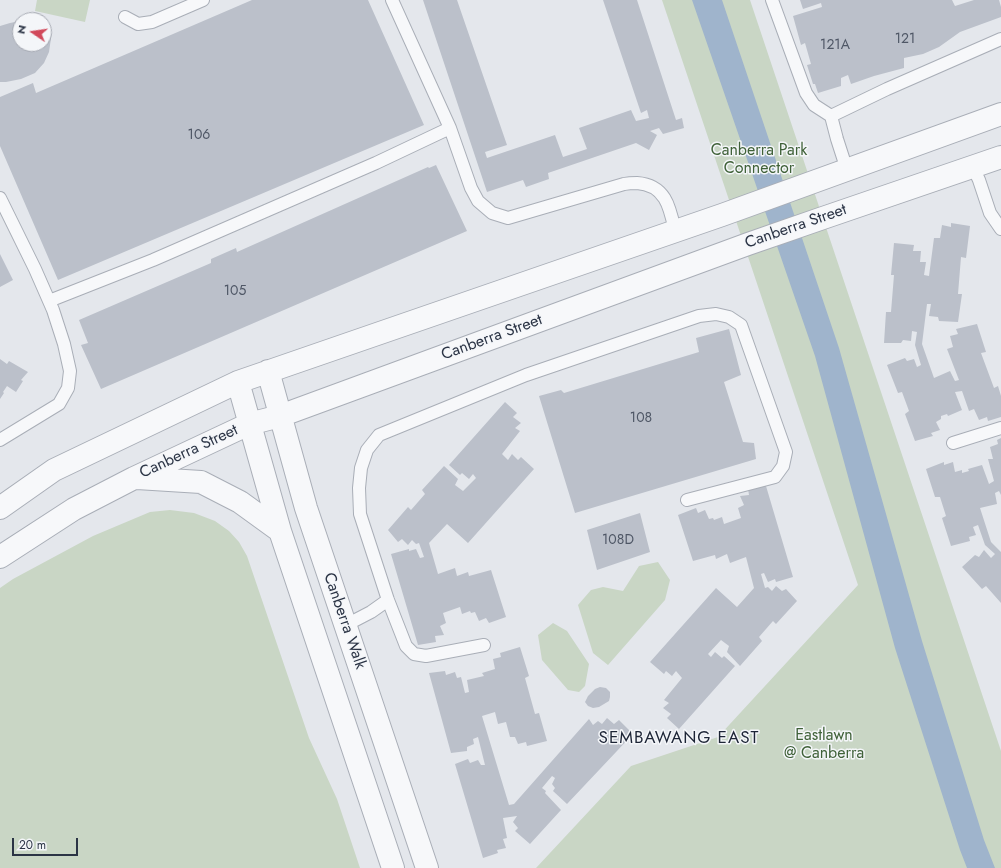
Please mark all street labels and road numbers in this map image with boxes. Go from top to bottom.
street label: Canberra Street [743,201,849,253]
street label: Canberra Street [439,311,545,365]
street label: Canberra Street [137,421,241,483]
street label: Canberra Walk [319,570,369,672]

